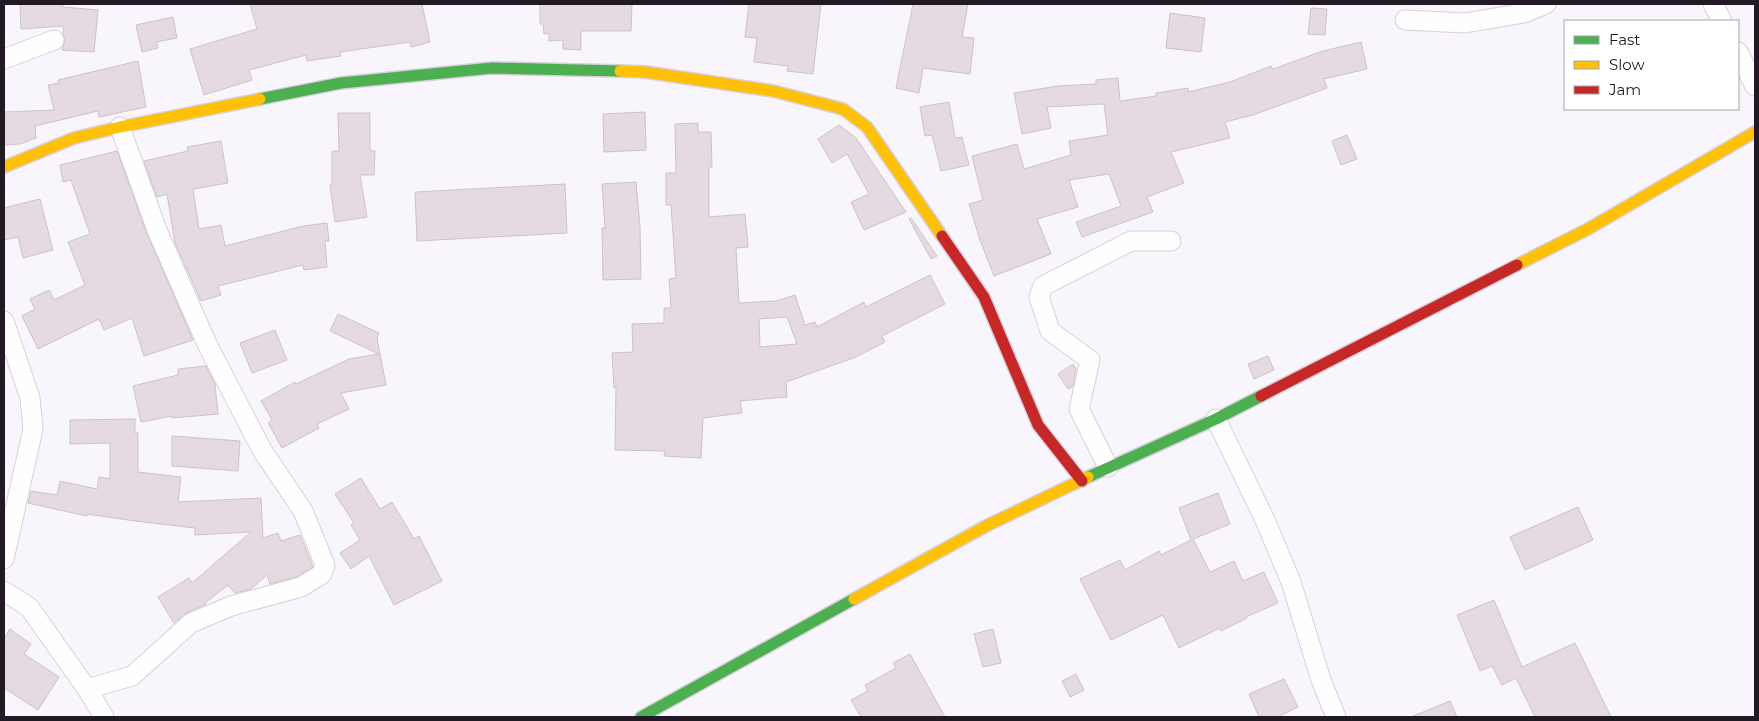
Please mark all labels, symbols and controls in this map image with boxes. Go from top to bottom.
legend [1564,20,1739,110]
text: Fast [1609,30,1640,49]
text: Slow [1609,55,1645,74]
text: Jam [1608,80,1641,99]

